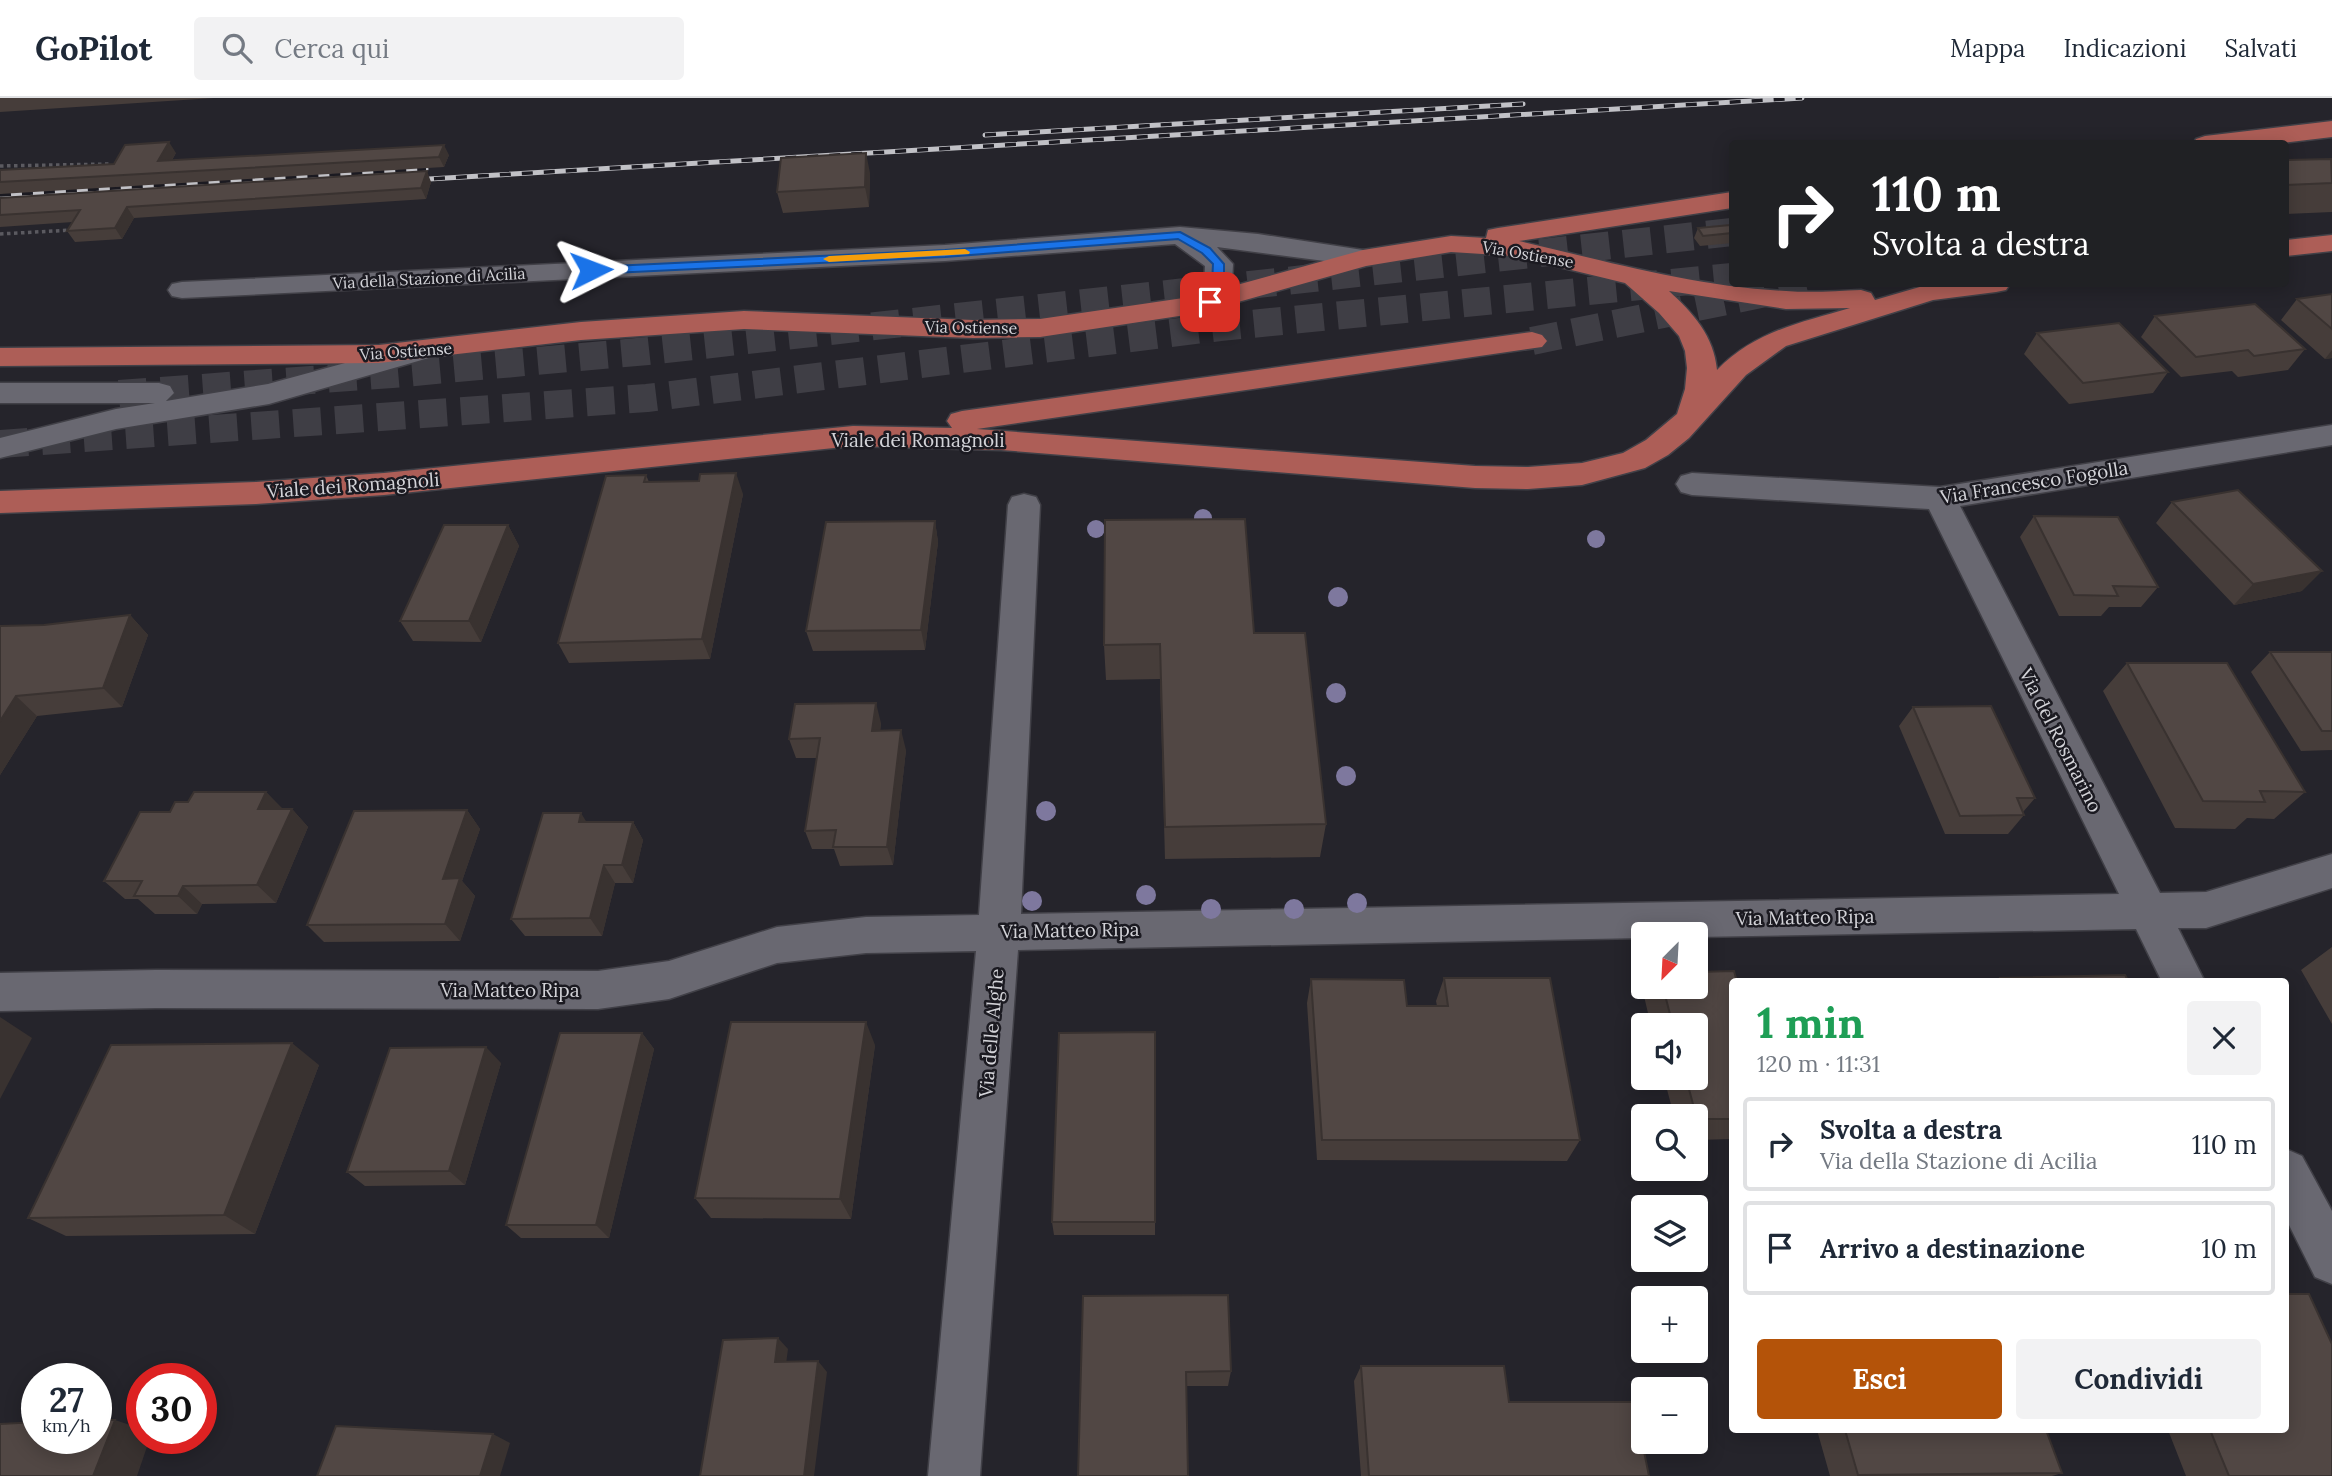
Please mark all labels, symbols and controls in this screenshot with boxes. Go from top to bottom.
search box [194,17,684,80]
text: GoPilot [35,27,152,69]
icon: search [218,29,256,67]
text: Cerca qui [274,32,389,65]
text: Mappa [1950,33,2025,64]
text: Indicazioni [2063,33,2186,64]
text: Salvati [2224,33,2297,64]
text: 110 m [1872,162,2001,224]
icon: right [1757,168,1848,259]
text: Svolta a destra [1872,223,2089,264]
position arrow [554,233,628,307]
street label: Via Ostiense [1480,236,1576,272]
street label: Via della Stazione di Acilia [331,263,526,293]
pin [1180,272,1240,332]
icon: arrive [1191,283,1229,321]
street label: Via Ostiense [924,316,1018,338]
street label: Via Ostiense [358,338,453,364]
street label: Viale dei Romagnoli [830,428,1005,452]
street label: Via Francesco Fogolla [1937,455,2130,509]
street label: Viale dei Romagnoli [265,467,440,503]
street label: Via del Rosmarino [2014,663,2108,816]
street label: Via Matteo Ripa [1734,904,1875,930]
street label: Via Matteo Ripa [999,917,1140,943]
north arrow [1631,922,1708,999]
map controls [1631,922,1708,1454]
street label: Via delle Alghe [973,968,1009,1099]
street label: Via Matteo Ripa [439,978,580,1002]
text: 1 min [1757,996,1864,1050]
button: close [2187,1001,2261,1075]
button: sound [1631,1013,1708,1090]
text: 120 m · 11:31 [1757,1049,1880,1078]
button: search [1631,1104,1708,1181]
text: Svolta a destra [1820,1113,2002,1146]
icon: right [1761,1125,1799,1163]
text: 110 m [2192,1128,2257,1161]
text: Via della Stazione di Acilia [1820,1146,2098,1175]
button: layers [1631,1195,1708,1272]
icon: arrive [1761,1229,1799,1267]
text: Arrivo a destinazione [1820,1232,2085,1265]
text: 10 m [2201,1232,2257,1265]
button: + [1631,1286,1708,1363]
button: Esci [1757,1339,2002,1419]
button: Condividi [2016,1339,2261,1419]
speed limit sign: 30 [126,1363,217,1454]
text: 27 [49,1377,84,1422]
button: − [1631,1377,1708,1454]
text: km/h [42,1414,91,1437]

